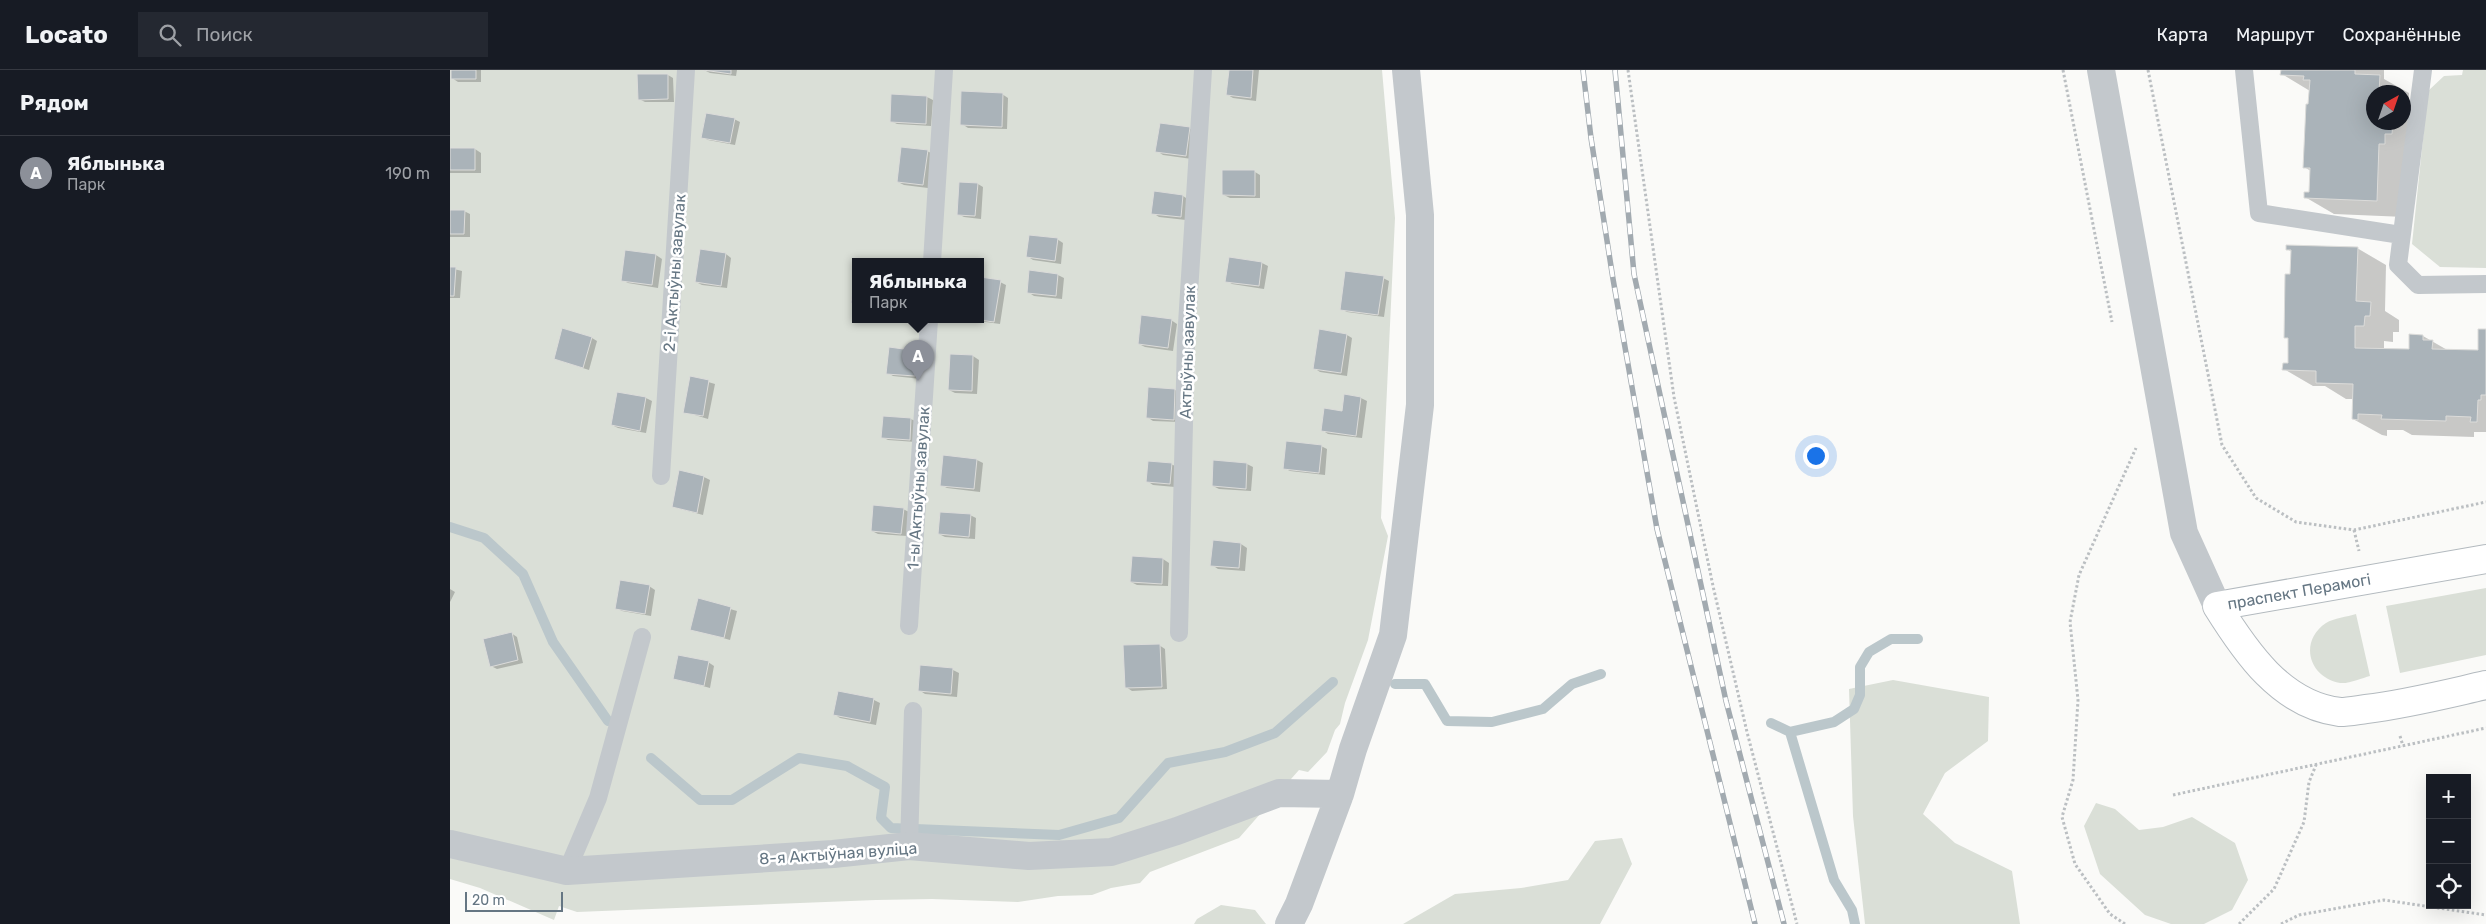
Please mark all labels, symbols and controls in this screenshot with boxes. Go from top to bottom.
search box [138,12,488,57]
text: Locato [25,21,108,49]
icon: search [156,21,184,49]
text: Поиск [196,23,253,46]
text: Карта [2157,24,2208,46]
text: Маршрут [2236,24,2315,46]
text: Сохранённые [2343,24,2461,46]
north arrow [2366,85,2411,130]
text: Рядом [20,90,89,115]
text: Яблынька [67,152,165,175]
text: A [30,164,42,183]
text: 190 m [385,164,430,183]
text: Парк [67,175,105,194]
street label: 2-і Актыўны завулак [660,193,690,353]
popup [852,258,984,323]
text: Яблынька [869,270,967,293]
street label: Актыўны завулак [1176,285,1199,419]
text: Парк [869,293,907,312]
pin: A [902,340,934,381]
street label: 1-ы Актыўны завулак [903,405,934,570]
your location [1803,443,1829,469]
street label: праспект Перамогі [2226,570,2372,613]
map controls [2426,774,2471,909]
button: + [2426,774,2471,819]
button: − [2426,819,2471,864]
street label: 8-я Актыўная вуліца [758,838,918,869]
button: locate [2426,864,2471,909]
scale bar [465,889,562,912]
text: 20 m [472,892,505,909]

